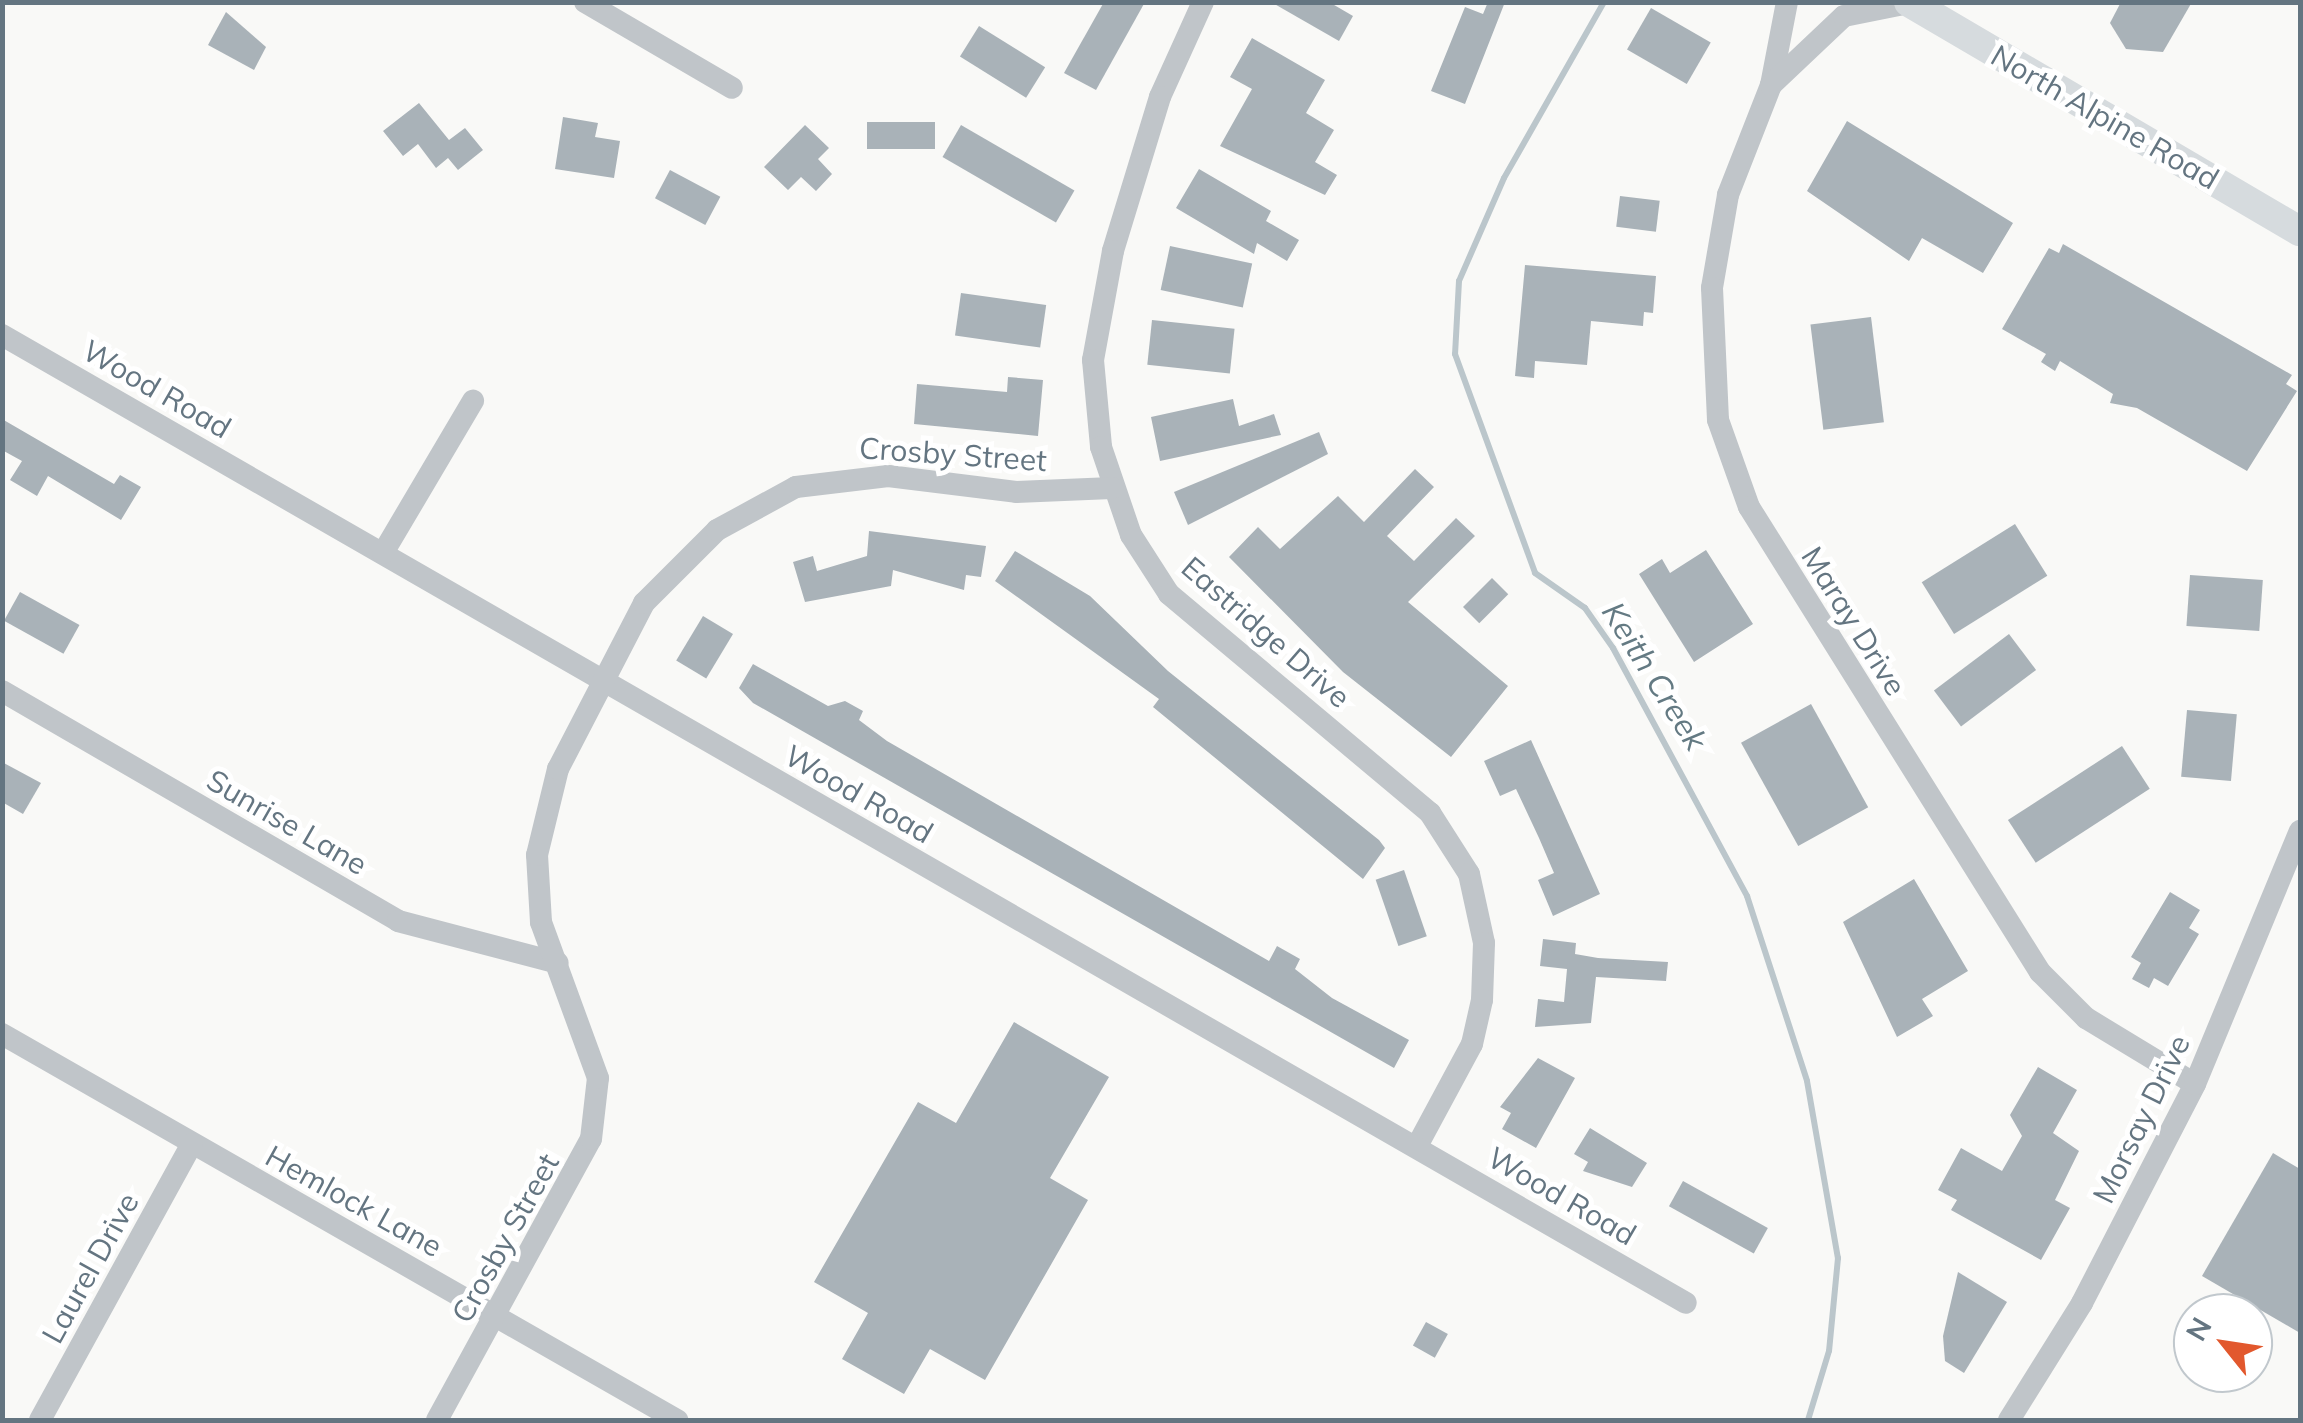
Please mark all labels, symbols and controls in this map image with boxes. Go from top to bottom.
street label: North Alpine Road [1985,37,2225,197]
street label: Wood Road [76,332,238,446]
street label: Crosby Street [858,429,1048,479]
street label: Maray Drive [1794,540,1914,702]
street label: Eastridge Drive [1174,549,1358,715]
water label: Keith Creek [1594,595,1716,757]
street label: Wood Road [778,737,940,851]
street label: Sunrise Lane [201,762,373,882]
street label: Morsay Drive [2085,1029,2197,1209]
street label: Hemlock Lane [259,1138,449,1264]
street label: Wood Road [1481,1139,1643,1253]
street label: Crosby Street [444,1147,566,1329]
street label: Laurel Drive [34,1187,146,1349]
north arrow [2173,1293,2273,1393]
text: N [2178,1311,2219,1347]

